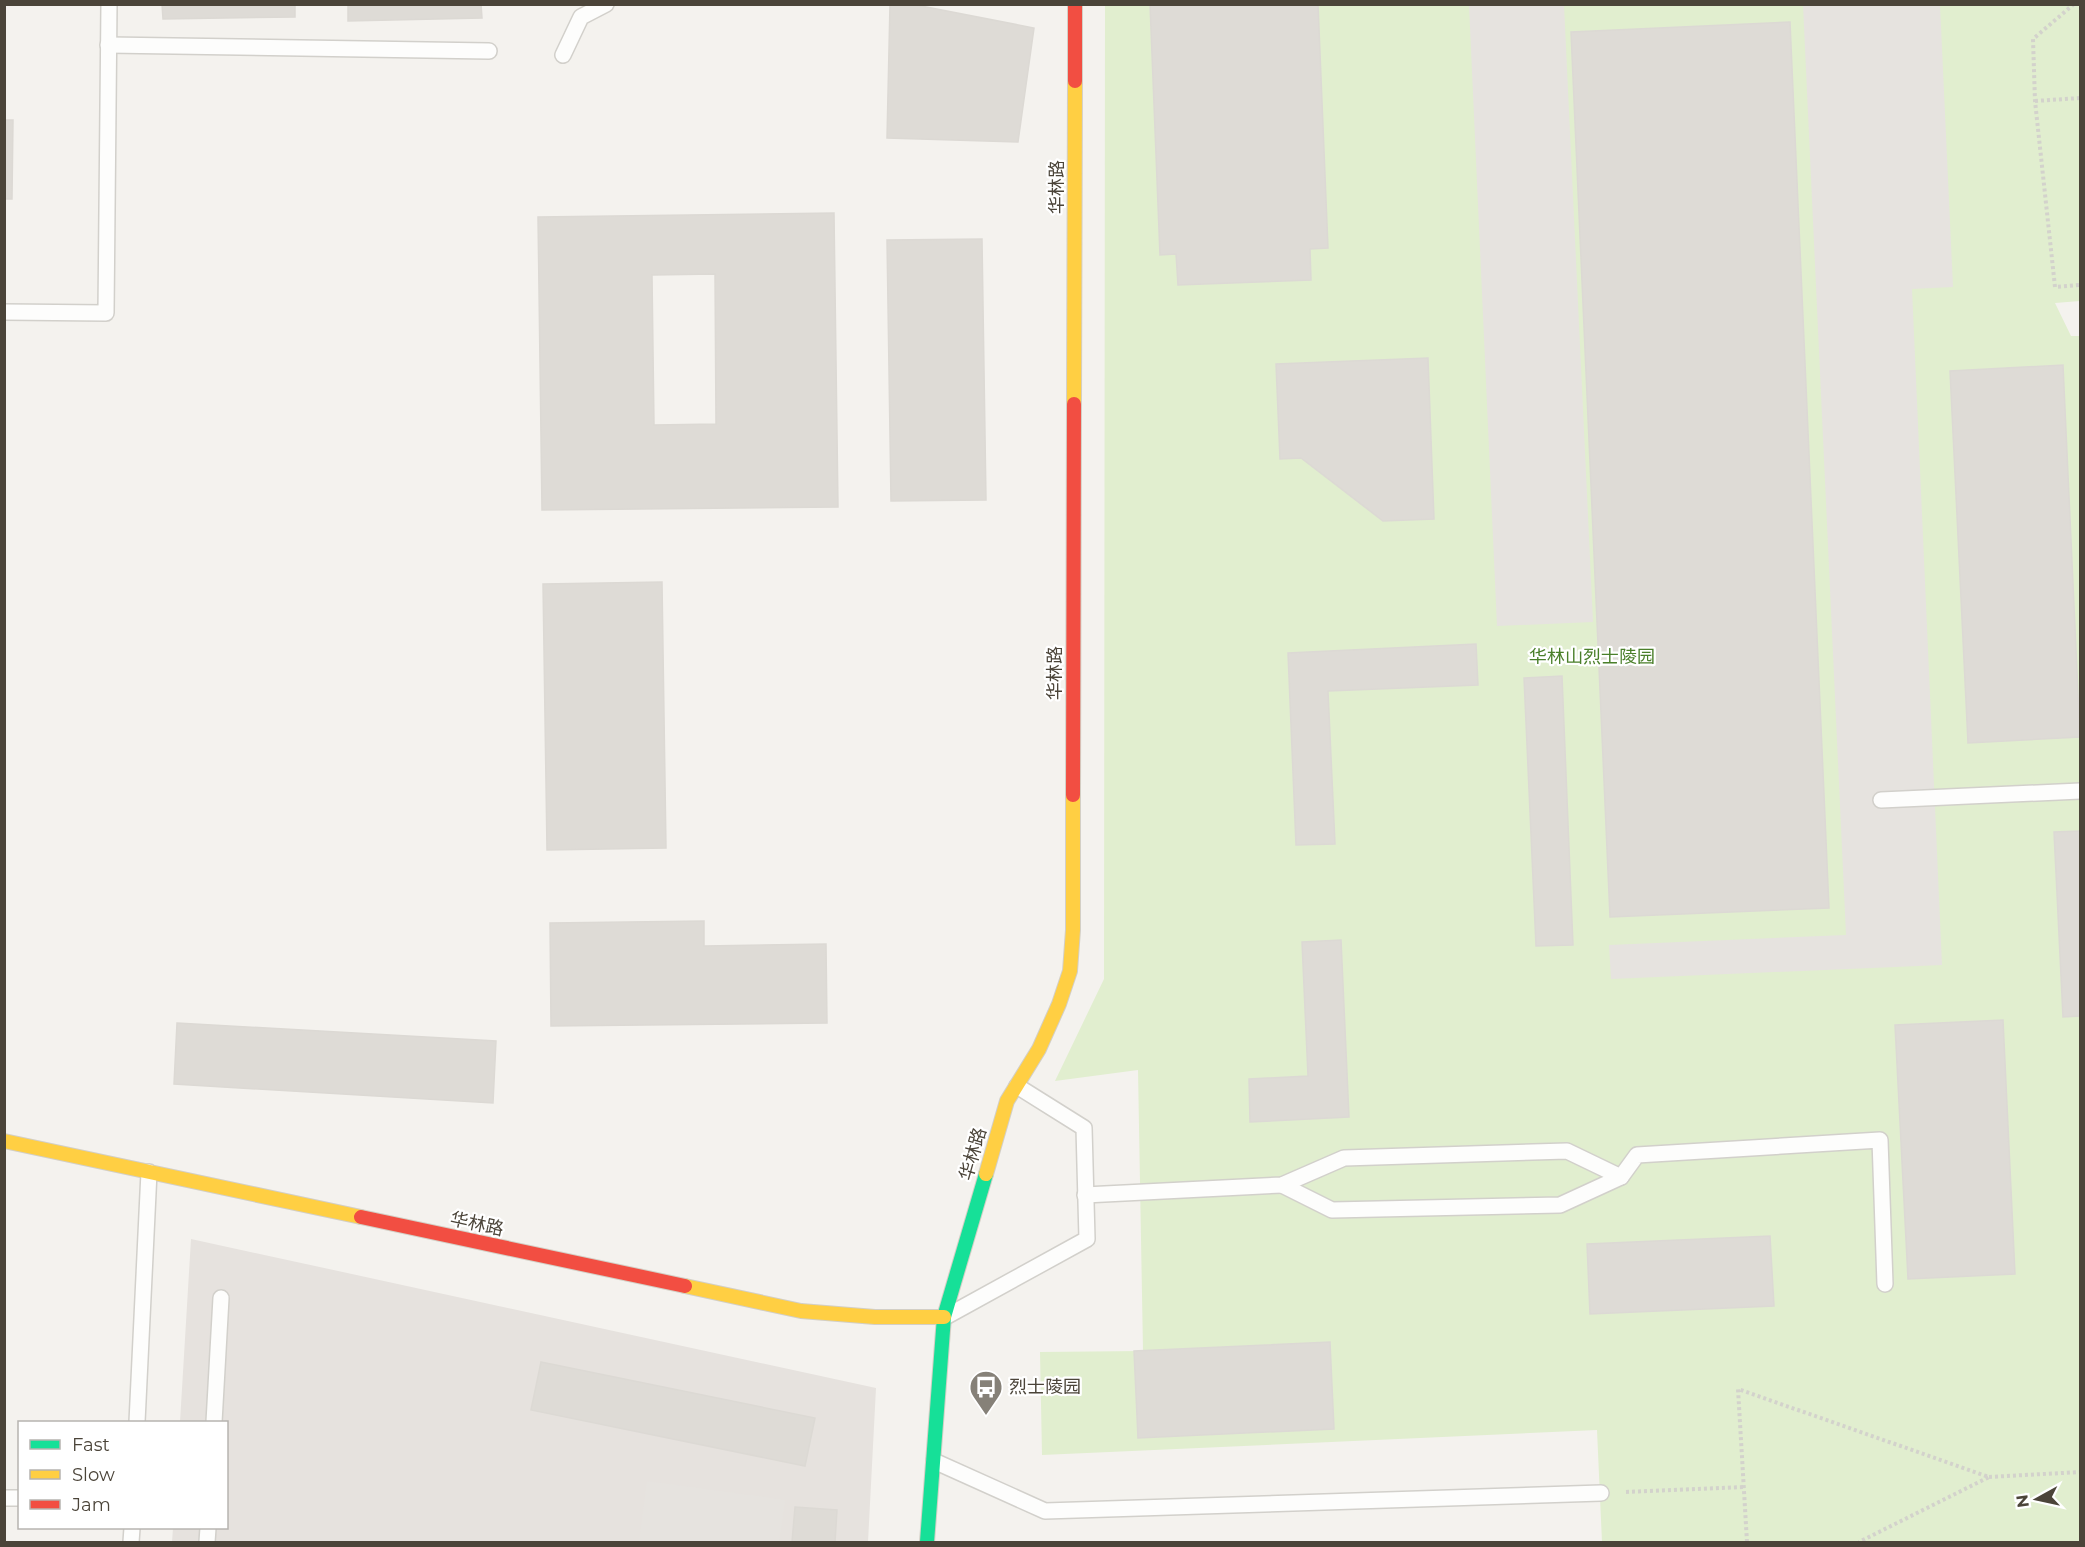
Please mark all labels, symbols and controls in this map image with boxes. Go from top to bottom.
street label: 华林路 [1046,160,1068,214]
street label: 华林路 [1044,646,1066,700]
park label: 华林山烈士陵园 [1529,646,1655,668]
street label: 华林路 [955,1125,991,1183]
street label: 华林路 [448,1208,506,1240]
bus stop icon: 烈士陵园 [968,1369,1004,1416]
place label: 烈士陵园 [1009,1376,1081,1398]
legend [18,1421,228,1529]
text: Fast [72,1434,110,1456]
text: Slow [72,1464,115,1486]
north arrow [2007,1469,2067,1529]
text: N [2012,1493,2033,1509]
text: Jam [71,1494,111,1516]

